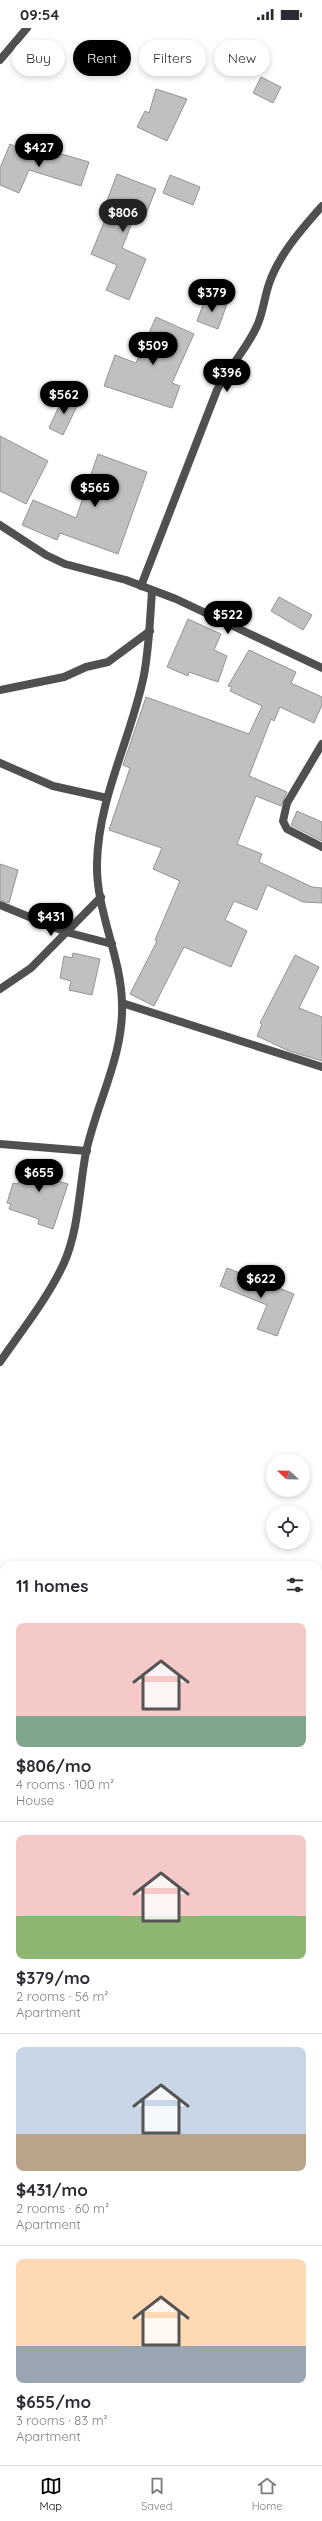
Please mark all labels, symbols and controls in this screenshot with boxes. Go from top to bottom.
text: 09:54 [20,5,59,24]
chip: Buy [12,40,65,76]
chip: Rent [73,40,131,76]
chip: Filters [139,40,206,76]
chip: New [214,40,270,76]
pin: $427 [15,134,63,168]
text: $427 [24,139,54,155]
pin: $806 [99,199,147,233]
text: $806 [108,204,138,220]
pin: $379 [188,279,236,313]
text: $379 [197,284,227,300]
pin: $509 [129,332,177,366]
text: $509 [138,337,168,353]
pin: $396 [203,359,251,393]
text: $396 [212,364,242,380]
pin: $562 [40,381,88,415]
text: $562 [49,386,79,402]
pin: $565 [71,474,119,508]
text: $565 [80,479,110,495]
pin: $522 [204,601,252,635]
text: $522 [213,606,243,622]
pin: $431 [27,903,75,937]
text: $431 [37,908,65,924]
pin: $655 [15,1159,63,1193]
text: $655 [24,1164,54,1180]
pin: $622 [237,1265,285,1299]
text: $622 [246,1270,276,1286]
north arrow [266,1453,310,1497]
map controls [266,1453,310,1549]
button: locate [266,1505,310,1549]
icon: filters [284,1574,306,1596]
text: 11 homes [16,1575,88,1596]
icon: home [125,1649,197,1721]
text: $806/mo [16,1755,91,1776]
text: 4 rooms · 100 m² [16,1776,114,1792]
text: House [16,1792,54,1808]
icon: home [125,1861,197,1933]
text: $379/mo [16,1967,90,1988]
text: 2 rooms · 56 m² [16,1988,108,2004]
text: Apartment [16,2004,81,2020]
icon: home [125,2073,197,2145]
text: $431/mo [16,2179,88,2200]
text: 2 rooms · 60 m² [16,2200,109,2216]
text: Apartment [16,2216,81,2232]
icon: home [125,2285,197,2357]
text: $655/mo [16,2391,91,2412]
text: 3 rooms · 83 m² [16,2412,108,2428]
text: Apartment [16,2428,81,2444]
tab: Map [40,2475,62,2513]
tab: Saved [141,2475,173,2513]
tab: Home [252,2475,282,2513]

